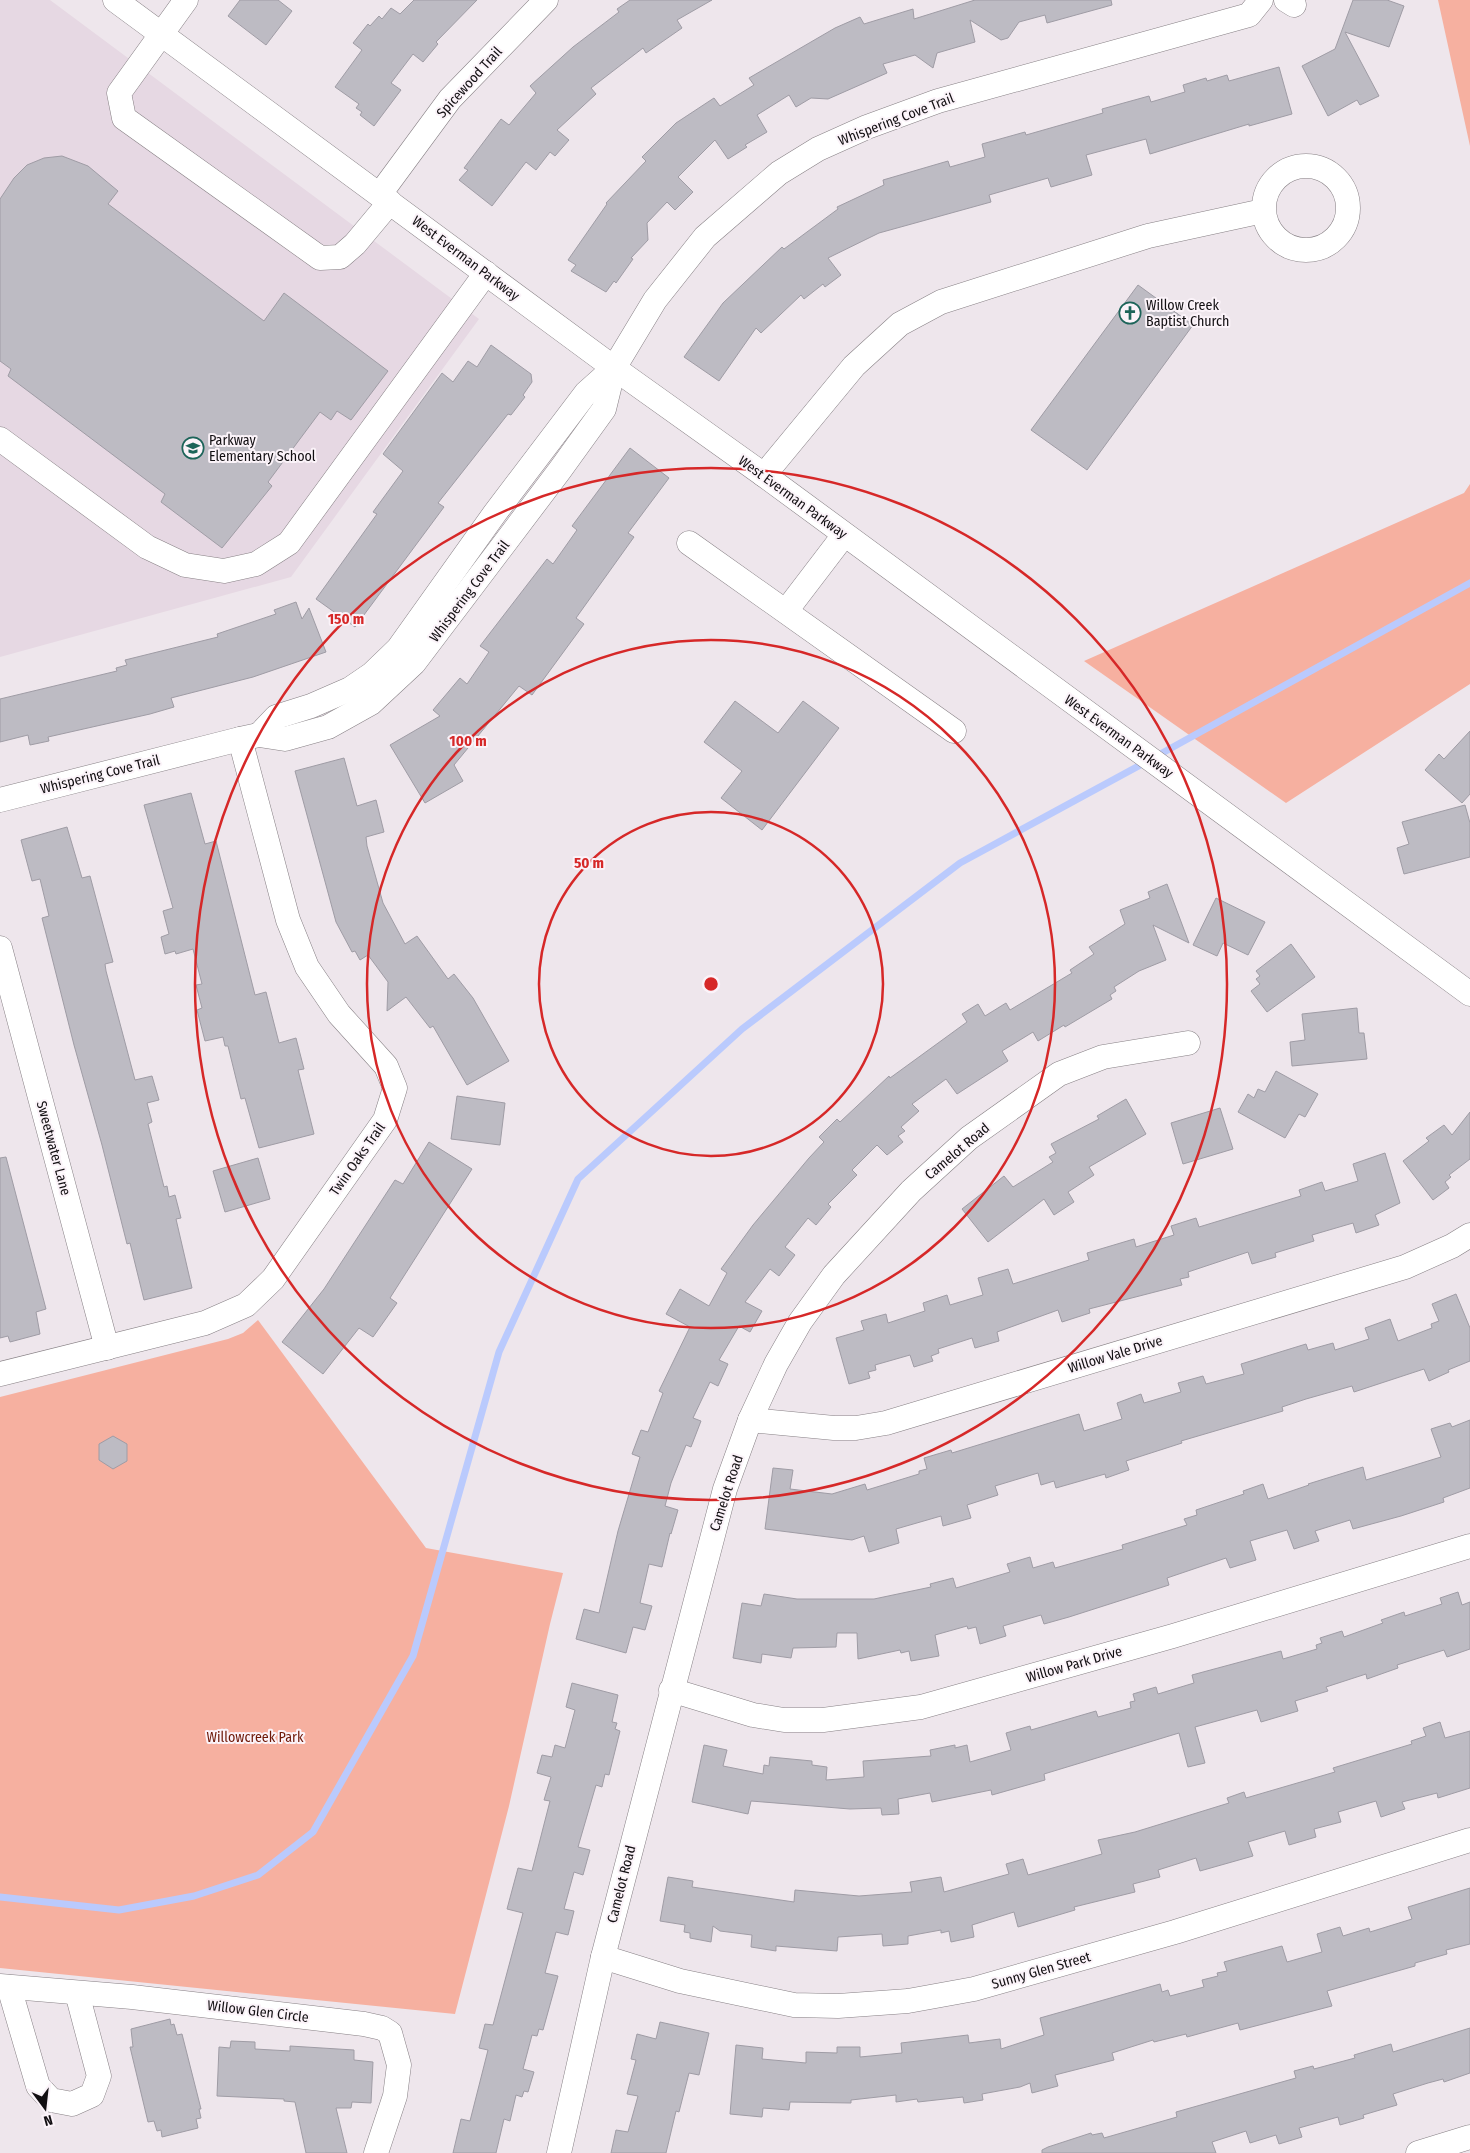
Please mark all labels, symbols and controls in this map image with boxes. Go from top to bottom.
street label: Spicewood Trail [433,43,506,121]
street label: Whispering Cove Trail [836,89,957,149]
street label: West Everman Parkway [409,212,523,305]
place label: Willow Creek Baptist Church [1146,297,1229,330]
church icon: Willow Creek Baptist Church [1118,301,1142,325]
place label: Parkway Elementary School [209,432,316,465]
school or university icon: Parkway Elementary School [181,436,205,460]
street label: West Everman Parkway [735,452,851,543]
street label: Whispering Cove Trail [426,537,513,645]
text: 150 m [328,610,364,628]
street label: West Everman Parkway [1061,691,1177,782]
text: 100 m [449,732,487,750]
street label: Whispering Cove Trail [39,751,162,798]
text: 50 m [574,854,604,872]
centre of rings [702,975,720,993]
street label: Sweetwater Lane [33,1099,74,1197]
street label: Twin Oaks Trail [326,1119,389,1199]
street label: Camelot Road [921,1119,993,1183]
street label: Willow Vale Drive [1066,1332,1165,1377]
street label: Camelot Road [706,1453,747,1534]
street label: Willow Park Drive [1024,1643,1124,1686]
park label: Willowcreek Park [207,1729,304,1746]
street label: Camelot Road [604,1844,639,1925]
street label: Sunny Glen Street [990,1948,1093,1993]
street label: Willow Glen Circle [206,1997,310,2026]
north arrow [20,2083,70,2133]
text: N [42,2111,54,2129]

